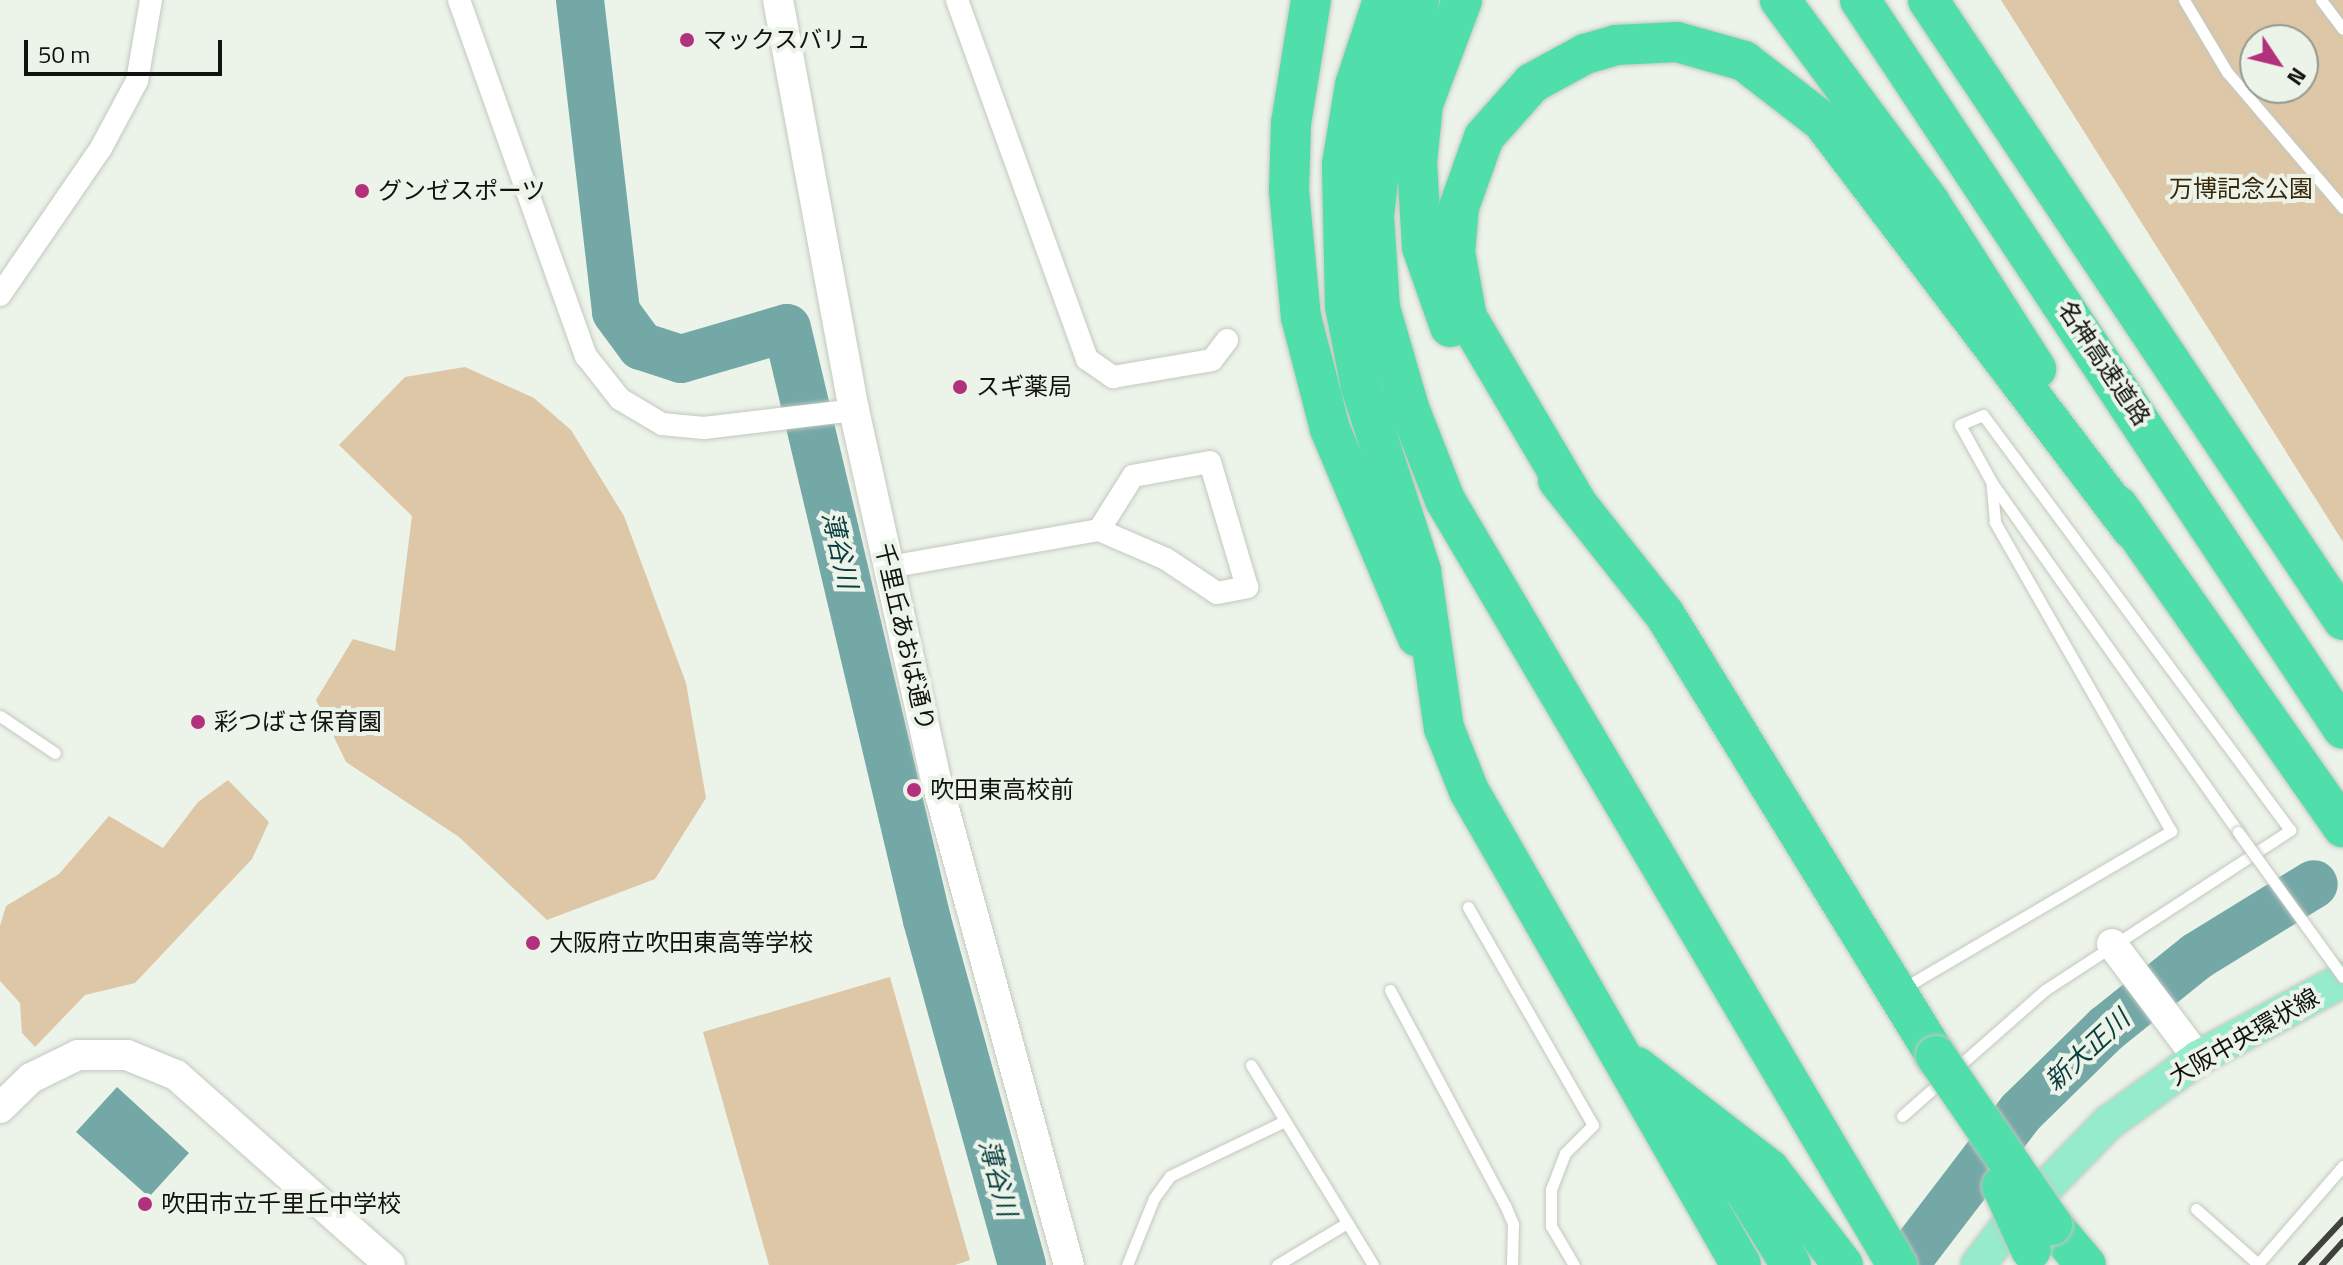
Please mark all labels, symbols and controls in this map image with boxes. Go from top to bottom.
scale bar [28,24,226,74]
north arrow [2239,24,2319,104]
place label: マックスバリュ [703,26,871,54]
marker: マックスバリュ [678,31,696,49]
text: 50 m [38,36,90,72]
text: N [2279,61,2315,93]
park label: 万博記念公園 [2169,175,2313,203]
place label: グンゼスポーツ [378,177,546,205]
marker: グンゼスポーツ [353,182,371,200]
street label: 名神高速道路 [2052,295,2156,431]
place label: スギ薬局 [976,373,1072,401]
marker: スギ薬局 [951,378,969,396]
water label: 薄谷川 [816,508,864,592]
street label: 千里丘あおば通り [869,540,941,734]
place label: 彩つばさ保育園 [214,708,382,736]
marker: 彩つばさ保育園 [189,713,207,731]
place label: 吹田東高校前 [930,776,1074,804]
marker: 吹田東高校前 [905,781,923,799]
place label: 大阪府立吹田東高等学校 [549,929,813,957]
marker: 大阪府立吹田東高等学校 [524,934,542,952]
street label: 大阪中央環状線 [2164,983,2324,1091]
water label: 新大正川 [2038,1003,2136,1097]
water label: 薄谷川 [973,1136,1023,1220]
place label: 吹田市立千里丘中学校 [161,1190,401,1218]
marker: 吹田市立千里丘中学校 [136,1195,154,1213]

